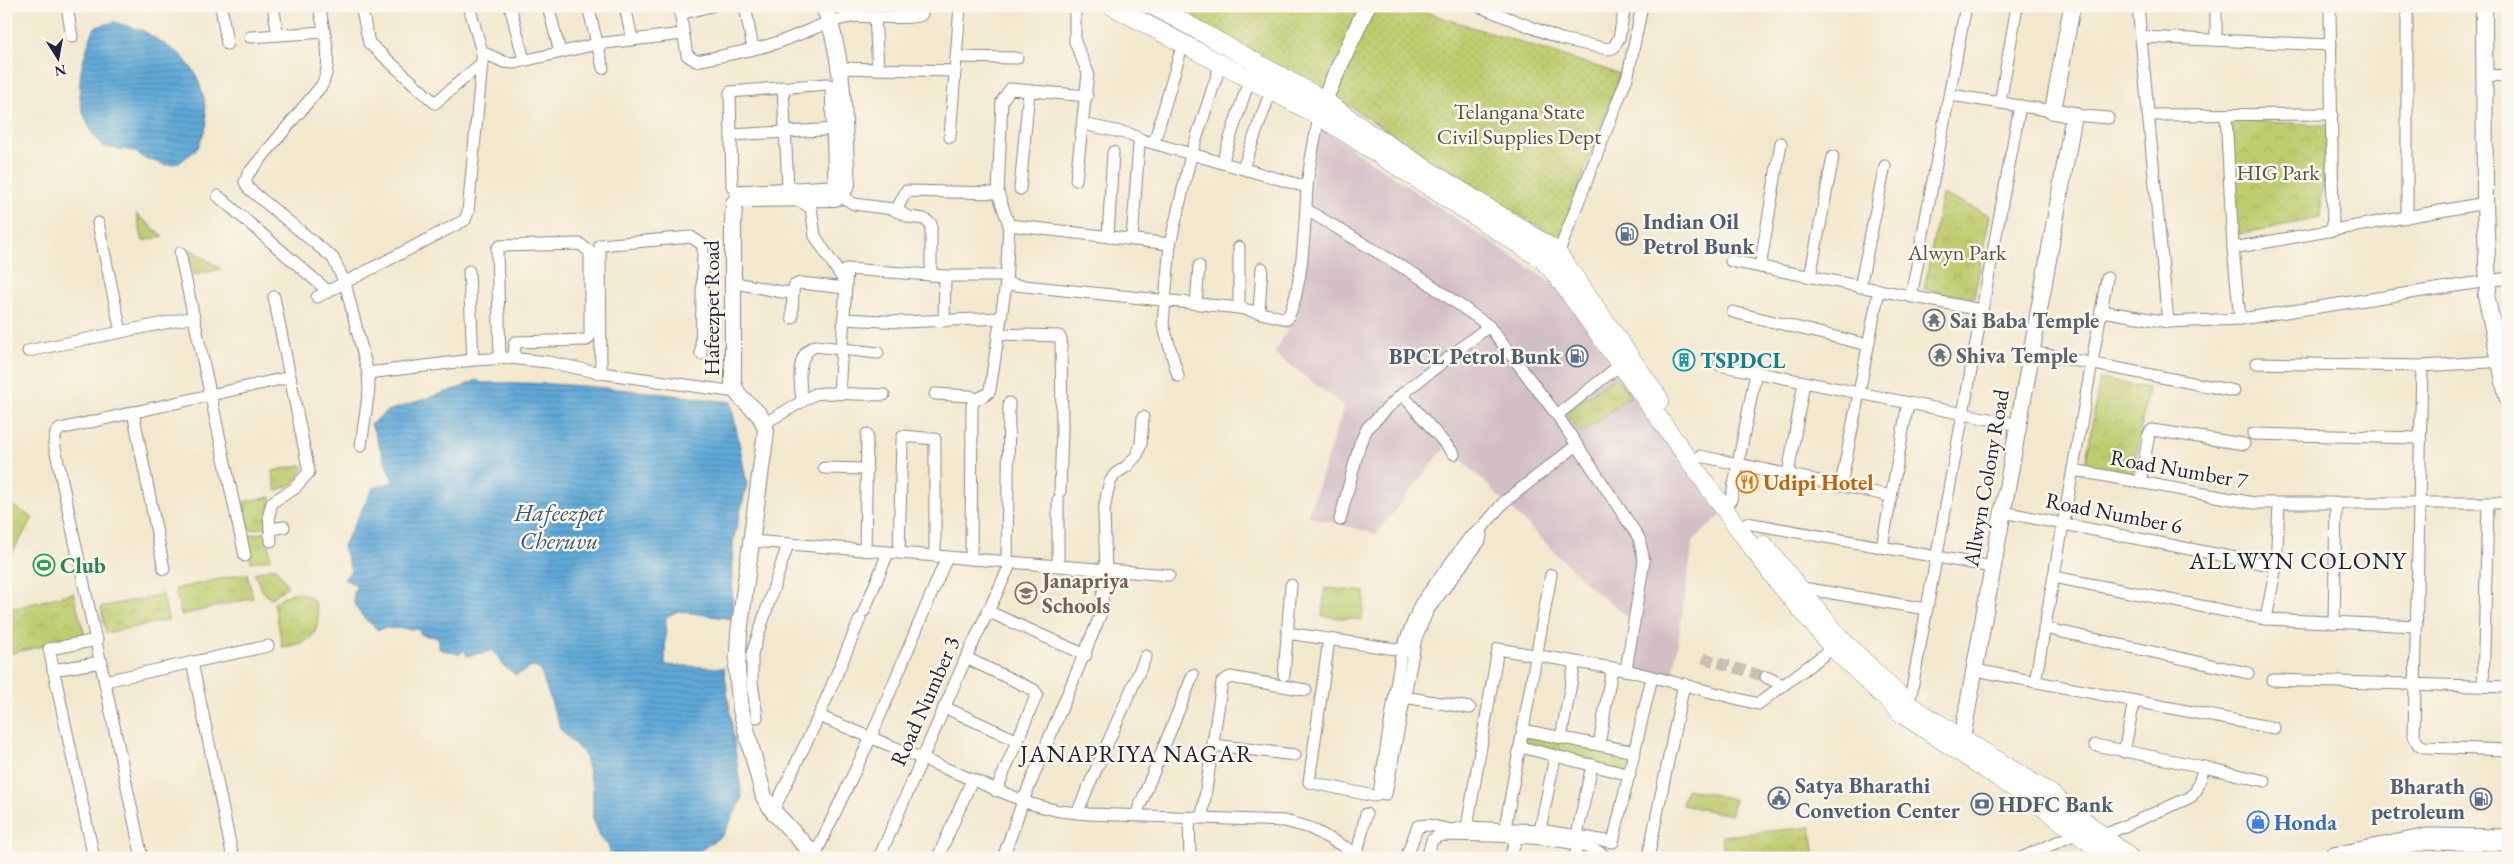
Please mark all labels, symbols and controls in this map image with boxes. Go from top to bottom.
north arrow [32,32,82,82]
text: N [53,61,68,81]
park label: Telangana State Civil Supplies Dept [1437,97,1601,151]
park label: HIG Park [2236,158,2320,187]
place label: Indian Oil Petrol Bunk [1643,207,1756,261]
fuel station icon: Indian Oil Petrol Bunk [1615,222,1639,246]
park label: Alwyn Park [1907,238,2007,267]
street label: Hafeezpet Road [697,239,726,376]
place label: Sai Baba Temple [1950,306,2099,335]
temple icon: Sai Baba Temple [1922,308,1946,332]
place label: Shiva Temple [1956,341,2078,370]
place label: BPCL Petrol Bunk [1389,342,1562,371]
temple icon: Shiva Temple [1928,343,1952,367]
fuel station icon: BPCL Petrol Bunk [1565,344,1589,368]
place label: TSPDCL [1700,346,1785,375]
building icon: TSPDCL [1672,348,1696,372]
street label: Allwyn Colony Road [1956,386,2016,570]
street label: Road Number 7 [2108,443,2250,495]
place label: Udipi Hotel [1763,468,1874,497]
restaurant icon: Udipi Hotel [1735,470,1759,494]
street label: Road Number 6 [2043,486,2185,541]
water label: Hafeezpet Cheruvu [513,497,605,556]
district label: ALLWYN COLONY [2188,545,2407,576]
place label: Club [60,551,106,580]
sports icon: Club [32,553,56,577]
place label: Janapriya Schools [1040,566,1129,620]
school or university icon: Janapriya Schools [1014,581,1038,605]
street label: Road Number 3 [884,632,966,770]
district label: JANAPRIYA NAGAR [1018,738,1254,769]
place label: Satya Bharathi Convetion Center [1795,771,1961,825]
place label: Bharath petroleum [2371,772,2465,826]
public building icon: Satya Bharathi Convetion Center [1767,786,1791,810]
fuel station icon: Bharath petroleum [2469,787,2493,811]
place label: HDFC Bank [1998,790,2114,819]
bank icon: HDFC Bank [1970,792,1994,816]
place label: Honda [2274,808,2337,837]
shop icon: Honda [2246,810,2270,834]

